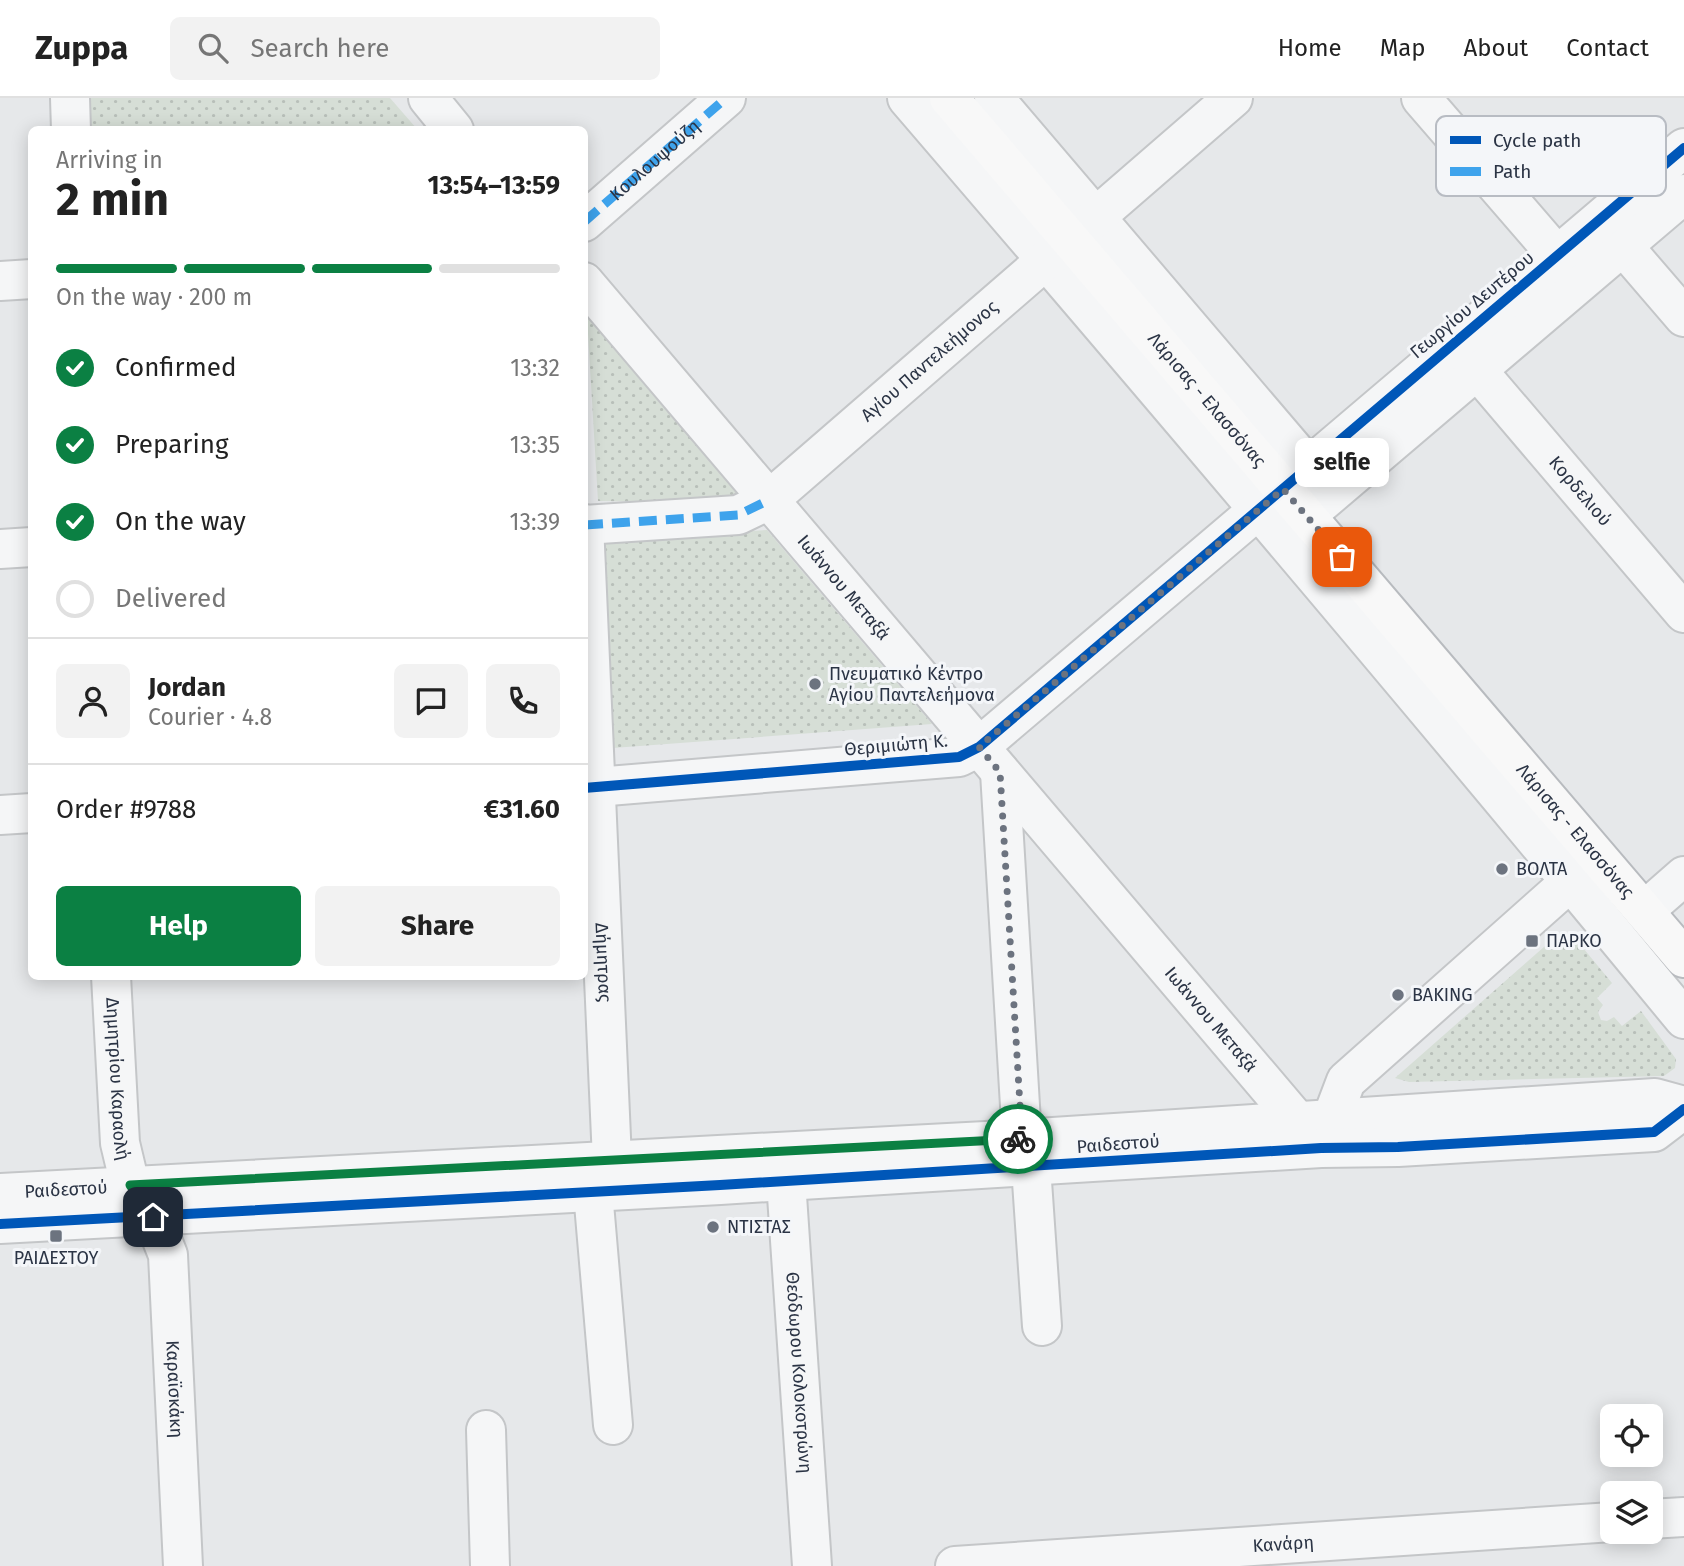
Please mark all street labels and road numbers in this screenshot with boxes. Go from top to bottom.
street label: Κουλουψούζη [605,115,704,205]
street label: Γεωργίου Δευτέρου [1406,247,1538,363]
street label: Αγίου Παντελεήμονος [856,295,1003,426]
street label: Λάρισας - Ελασσόνας [1143,328,1271,472]
street label: Κορδελιού [1544,452,1616,530]
street label: Ιωάννου Μεταξά [793,530,895,645]
street label: Θεριμιώτη Κ. [843,730,949,760]
street label: Λάρισας - Ελασσόνας [1512,759,1639,903]
street label: Δήμητρας [591,922,616,1003]
street label: Ιωάννου Μεταξά [1160,962,1262,1077]
street label: Δημητρίου Καραολή [101,997,135,1162]
street label: Ραιδεστού [1076,1130,1160,1158]
street label: Ραιδεστού [24,1176,108,1203]
street label: Θεόδωρου Κολοκοτρώνη [781,1271,817,1474]
street label: Καραϊσκάκη [161,1340,188,1439]
street label: Κανάρη [1252,1531,1315,1557]

